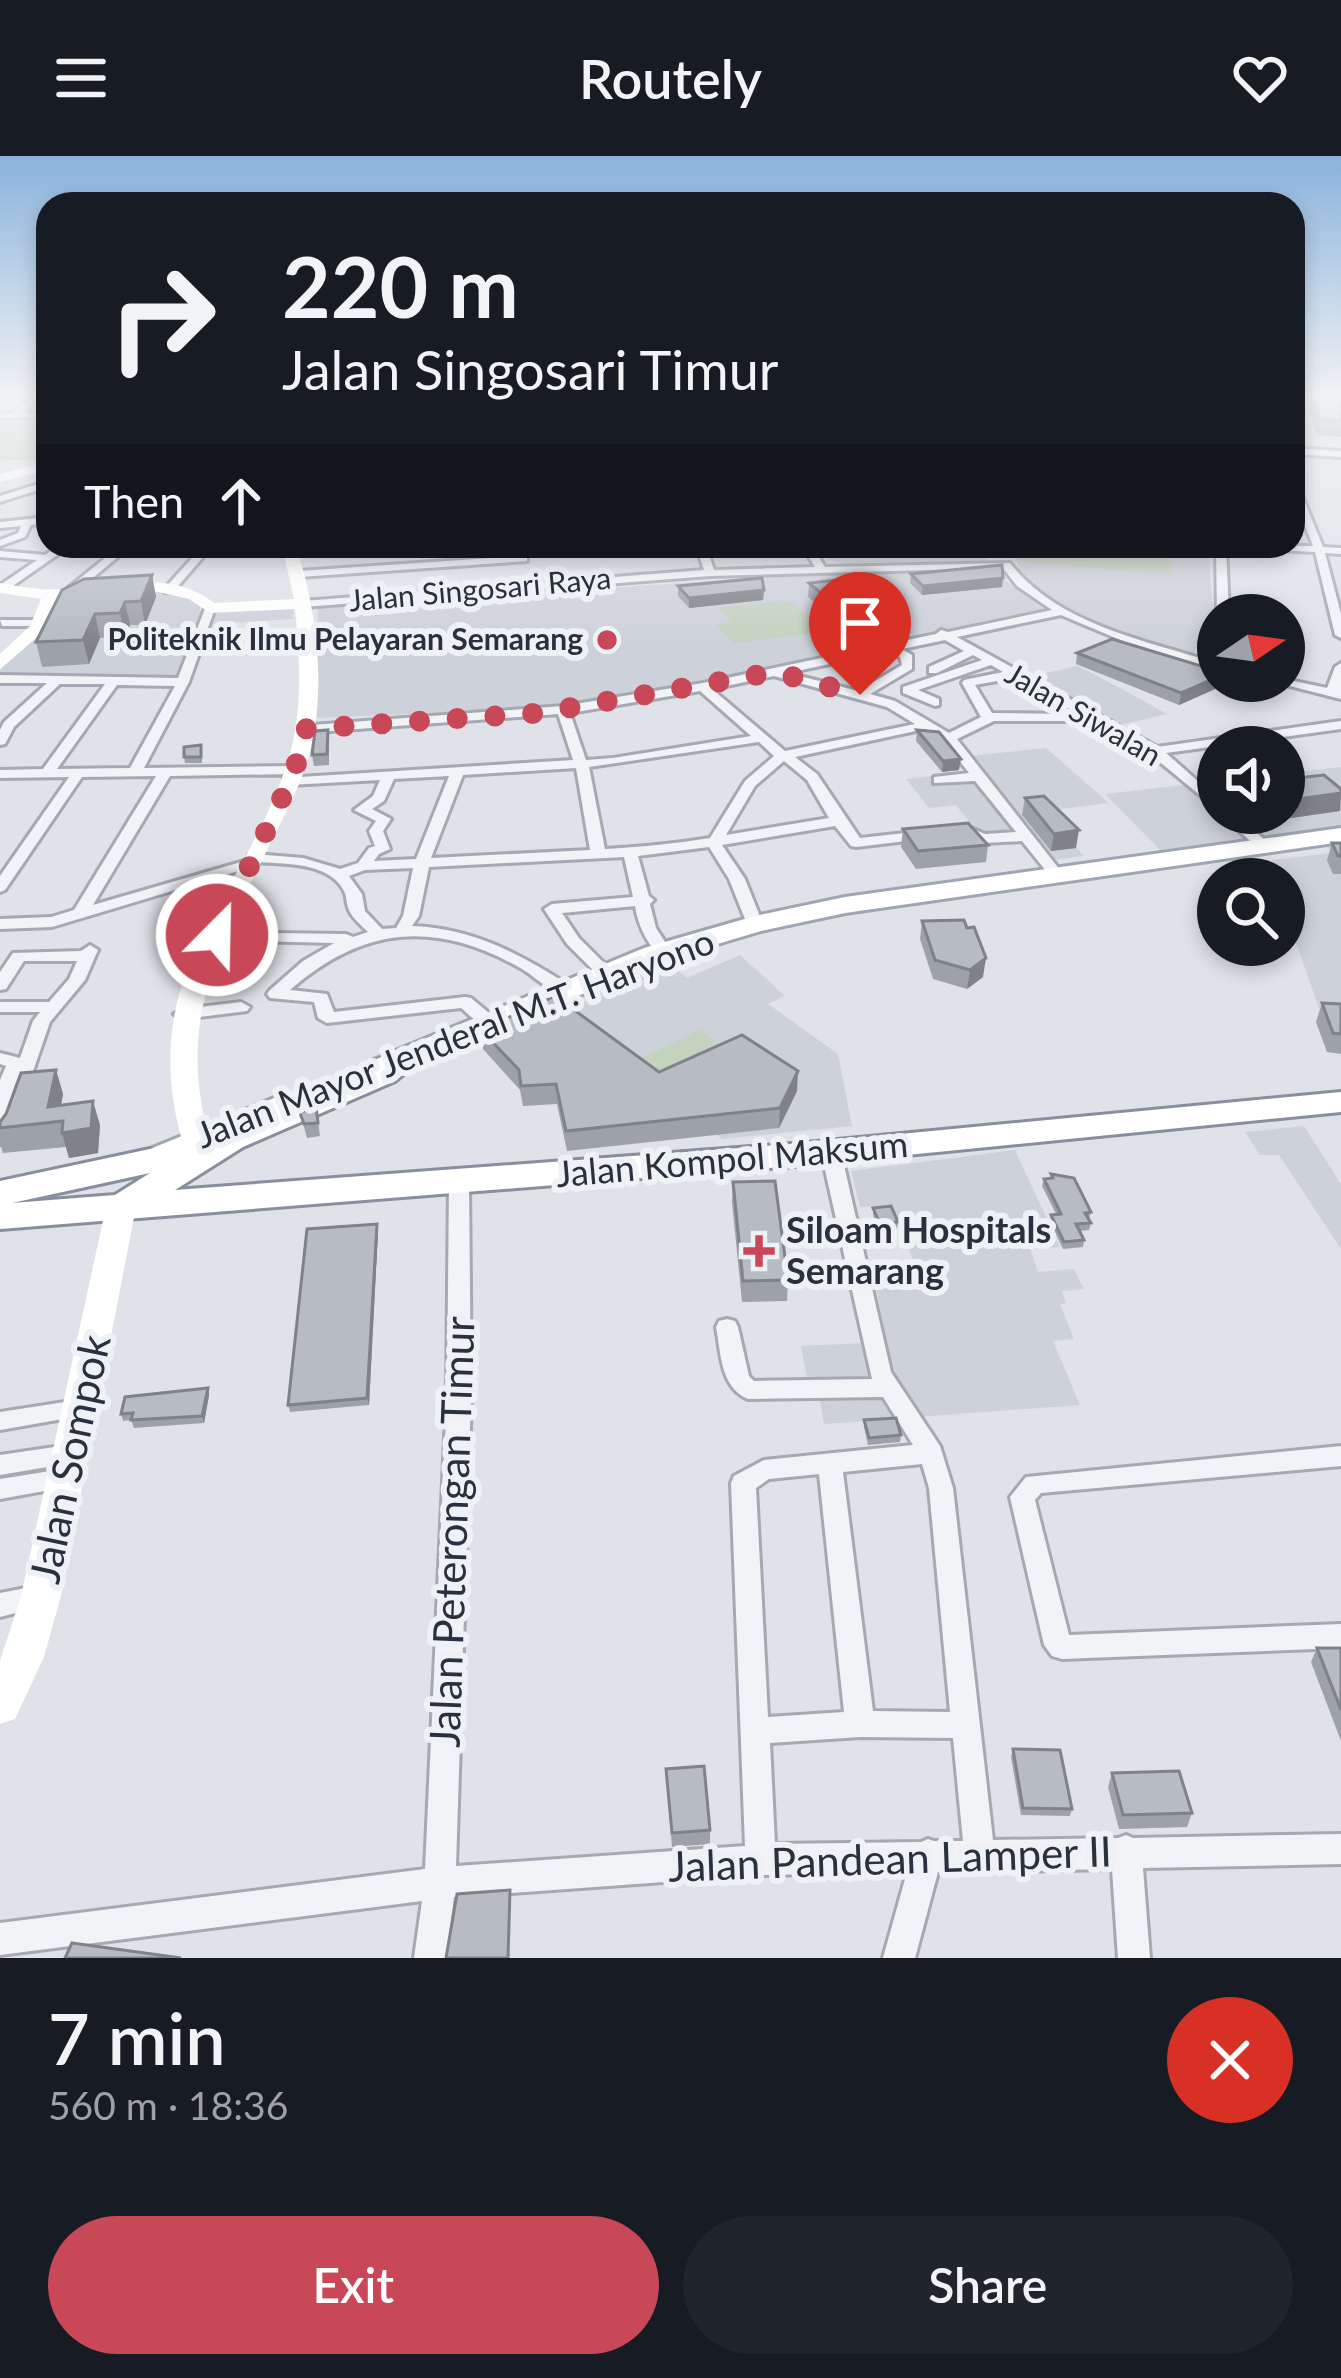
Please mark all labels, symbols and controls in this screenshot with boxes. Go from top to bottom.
icon: menu [48,45,114,111]
icon: heart [1227,45,1293,111]
text: Routely [579,46,762,111]
text: 220 m [282,235,519,336]
icon: right [84,240,240,396]
text: Jalan Singosari Timur [282,337,778,402]
icon: ahead [208,468,274,534]
text: Then [84,474,184,528]
street label: Jalan Singosari Raya [347,559,612,617]
pin [809,572,911,695]
icon: arrive [827,590,893,656]
north arrow [1197,594,1305,702]
map controls [1197,594,1305,966]
place label: Politeknik Ilmu Pelayaran Semarang [107,620,583,656]
marker: Politeknik Ilmu Pelayaran Semarang [594,627,620,653]
street label: Jalan Siwalan [1000,654,1168,772]
button: sound [1197,726,1305,834]
button: search [1197,858,1305,966]
position arrow [154,872,280,998]
street label: Jalan Mayor Jenderal M.T. Haryono [189,918,720,1156]
street label: Jalan Kompol Maksum [554,1121,910,1195]
place label: Siloam Hospitals Semarang [786,1207,1051,1292]
marker: Siloam Hospitals Semarang [743,1235,775,1267]
street label: Jalan Peterongan Timur [418,1316,484,1748]
street label: Jalan Sompok [18,1329,120,1587]
street label: Jalan Pandean Lamper II [667,1825,1113,1891]
text: 7 min [48,1994,226,2080]
button: close [1167,1997,1293,2123]
text: 560 m · 18:36 [48,2082,288,2128]
button: Exit [48,2216,659,2354]
button: Share [683,2216,1293,2354]

